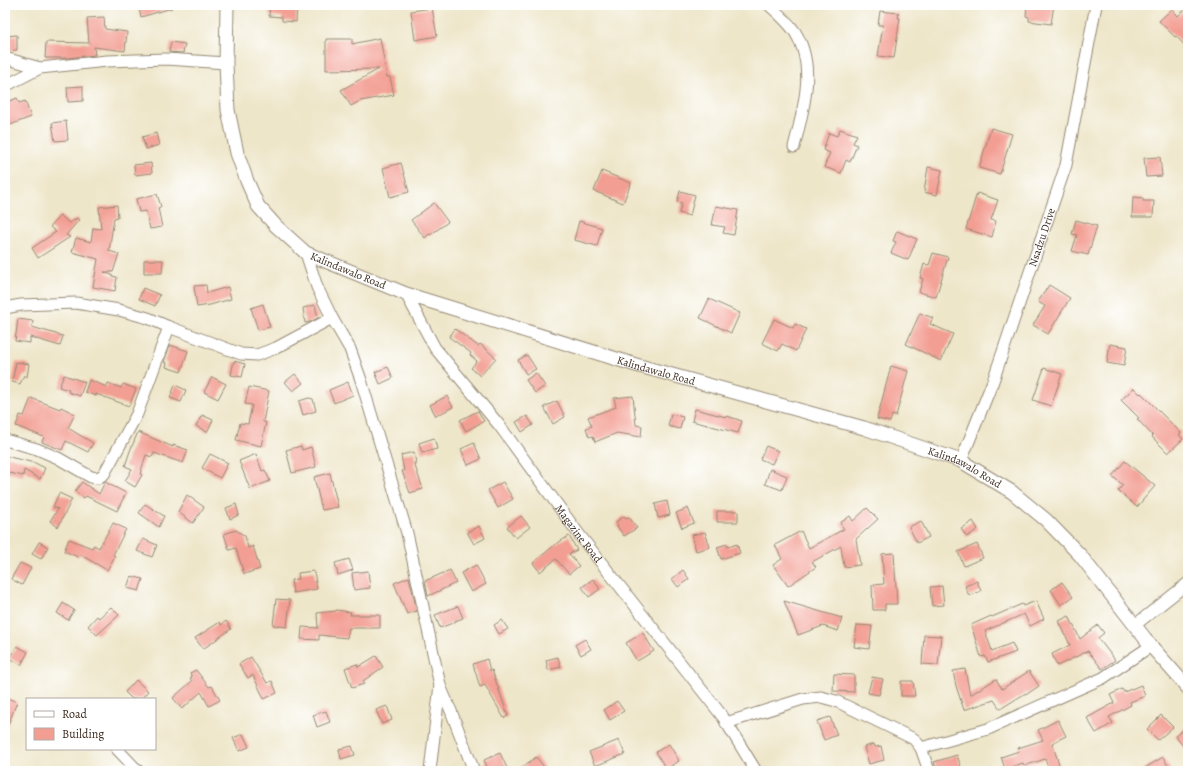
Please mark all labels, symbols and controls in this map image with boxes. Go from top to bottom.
street label: Nsadzu Drive [1025,206,1059,269]
street label: Kalindawalo Road [308,249,388,293]
street label: Kalindawalo Road [615,353,697,389]
street label: Kalindawalo Road [926,443,1004,492]
street label: Magazine Road [552,502,605,566]
legend [26,698,156,750]
text: Road [62,706,88,722]
text: Building [62,726,104,742]

